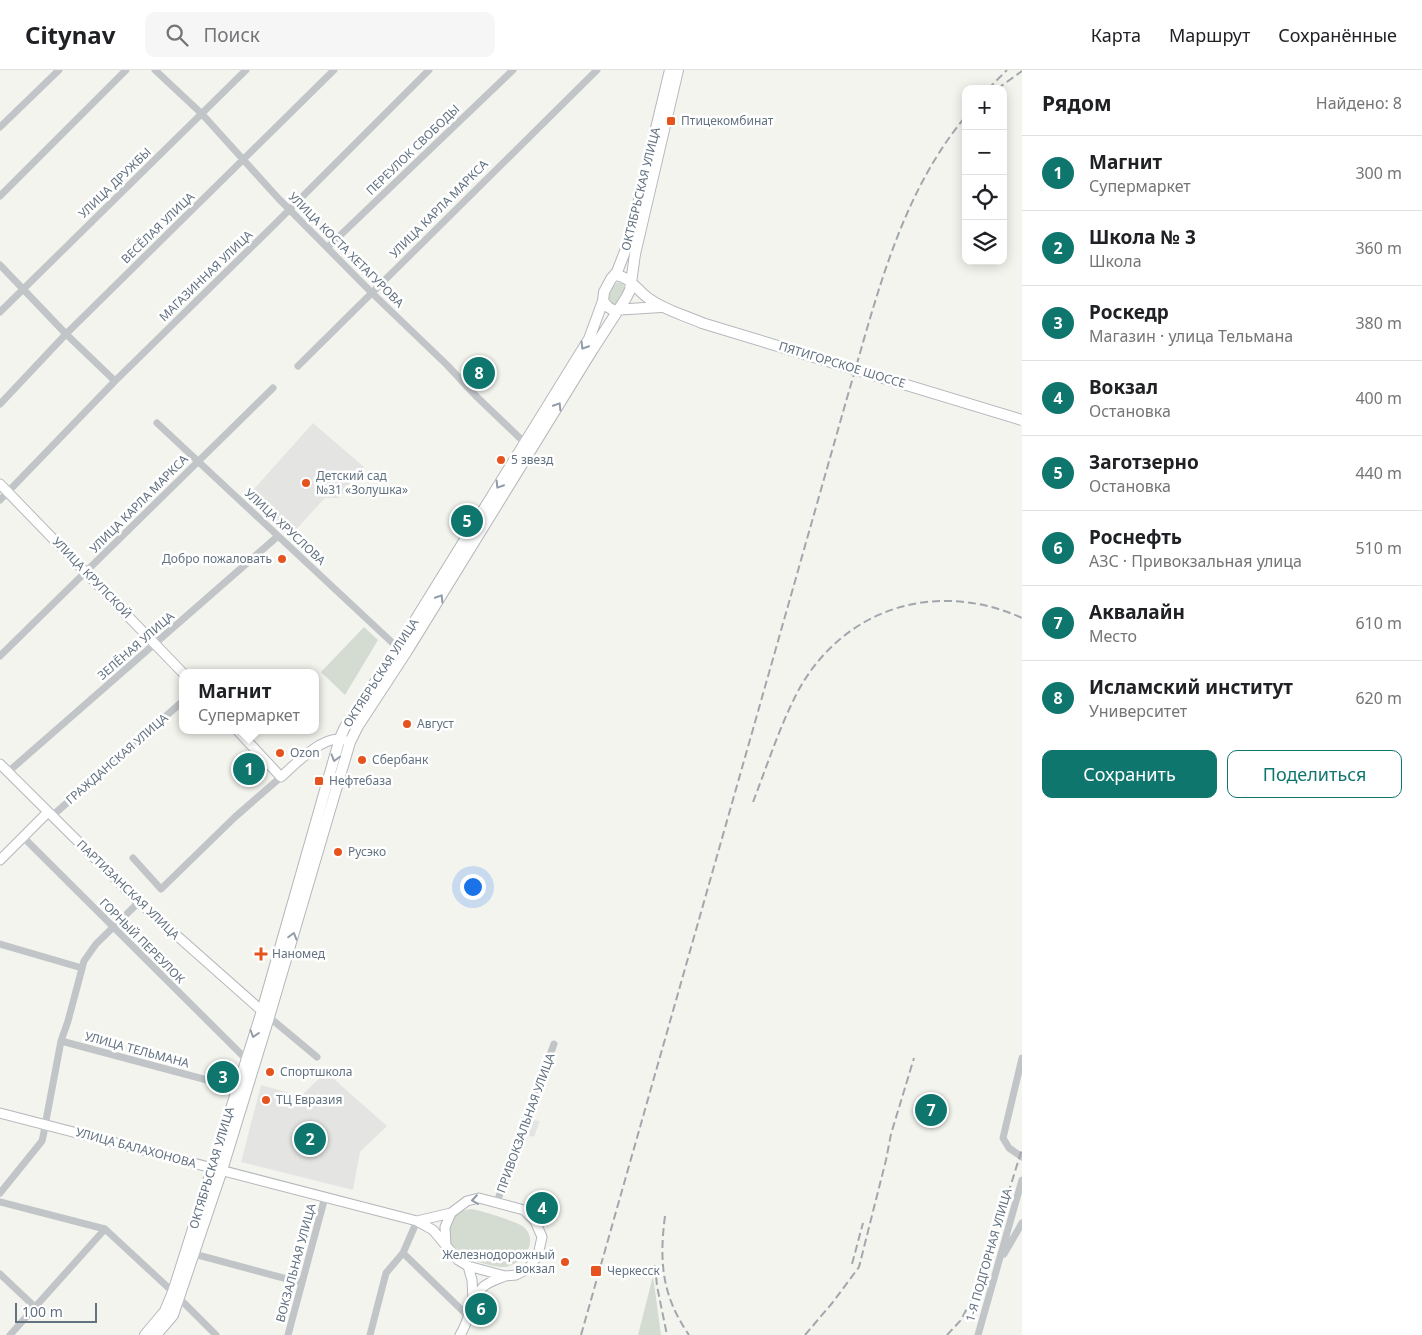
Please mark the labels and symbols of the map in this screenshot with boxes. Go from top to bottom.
street label: ПЕРЕУЛОК СВОБОДЫ [362,101,463,199]
place label: Птицекомбинат [681,112,774,129]
marker: Птицекомбинат [665,115,677,127]
street label: ОКТЯБРЬСКАЯ УЛИЦА [617,125,664,252]
street label: УЛИЦА ДРУЖБЫ [75,144,155,222]
street label: УЛИЦА КАРЛА МАРКСА [386,155,492,262]
street label: ВЕСЁЛАЯ УЛИЦА [117,188,198,267]
street label: УЛИЦА КОСТА ХЕТАГУРОВА [285,188,408,311]
street label: МАГАЗИННАЯ УЛИЦА [155,226,256,325]
street label: ПЯТИГОРСКОЕ ШОССЕ [777,337,908,392]
one-way arrow [580,341,590,350]
pin: 8 [463,354,495,392]
one-way arrow [551,402,561,411]
street label: УЛИЦА КАРЛА МАРКСА [86,450,192,557]
place label: 5 звезд [511,451,554,468]
marker: 5 звезд [495,454,507,466]
place label: Детский сад №31 «Золушка» [316,467,408,498]
marker: Детский сад №31 «Золушка» [300,477,312,489]
one-way arrow [495,479,505,488]
street label: УЛИЦА ХРУСЛОВА [241,485,330,569]
pin: 5 [451,502,483,540]
street label: УЛИЦА КРУПСКОЙ [49,533,136,622]
place label: Добро пожаловать [162,550,272,567]
marker: Добро пожаловать [276,553,288,565]
one-way arrow [433,594,443,603]
street label: ЗЕЛЁНАЯ УЛИЦА [94,607,178,684]
street label: ОКТЯБРЬСКАЯ УЛИЦА [339,615,422,731]
street label: ГРАЖДАНСКАЯ УЛИЦА [62,709,172,808]
place label: Август [417,715,454,732]
marker: Август [401,718,413,730]
place label: Ozon [290,744,320,761]
marker: Ozon [274,747,286,759]
pin: 1 [233,750,265,788]
place label: Сбербанк [372,751,429,768]
one-way arrow [330,754,340,762]
marker: Сбербанк [356,754,368,766]
place label: Нефтебаза [329,772,392,789]
marker: Нефтебаза [313,775,325,787]
street label: ПАРТИЗАНСКАЯ УЛИЦА [73,836,184,944]
place label: Русэко [348,843,386,860]
marker: Русэко [332,846,344,858]
your location [460,874,486,900]
street label: ГОРНЫЙ ПЕРЕУЛОК [96,894,189,987]
one-way arrow [287,933,297,941]
place label: Наномед [272,945,326,962]
marker: Наномед [254,947,268,961]
street label: УЛИЦА ТЕЛЬМАНА [83,1027,192,1072]
one-way arrow [250,1029,260,1038]
street label: ПРИВОКЗАЛЬНАЯ УЛИЦА [492,1050,559,1195]
pin: 3 [207,1058,239,1096]
place label: Спортшкола [280,1063,353,1080]
marker: Спортшкола [264,1066,276,1078]
place label: ТЦ Евразия [276,1091,342,1108]
pin: 7 [915,1091,947,1129]
marker: ТЦ Евразия [260,1094,272,1106]
street label: ОКТЯБРЬСКАЯ УЛИЦА [185,1104,238,1231]
pin: 2 [294,1120,326,1158]
street label: УЛИЦА БАЛАХОНОВА [74,1123,199,1172]
street label: 1-Я ПОДГОРНАЯ УЛИЦА [961,1186,1016,1324]
pin: 4 [526,1189,558,1227]
one-way arrow [470,1195,479,1205]
street label: ВОКЗАЛЬНАЯ УЛИЦА [271,1201,320,1324]
place label: Железнодорожный вокзал [442,1246,555,1277]
marker: Железнодорожный вокзал [559,1256,571,1268]
place label: Черкесск [607,1262,660,1279]
marker: Черкесск [589,1264,603,1278]
pin: 6 [465,1290,497,1328]
scale bar [15,1300,98,1323]

